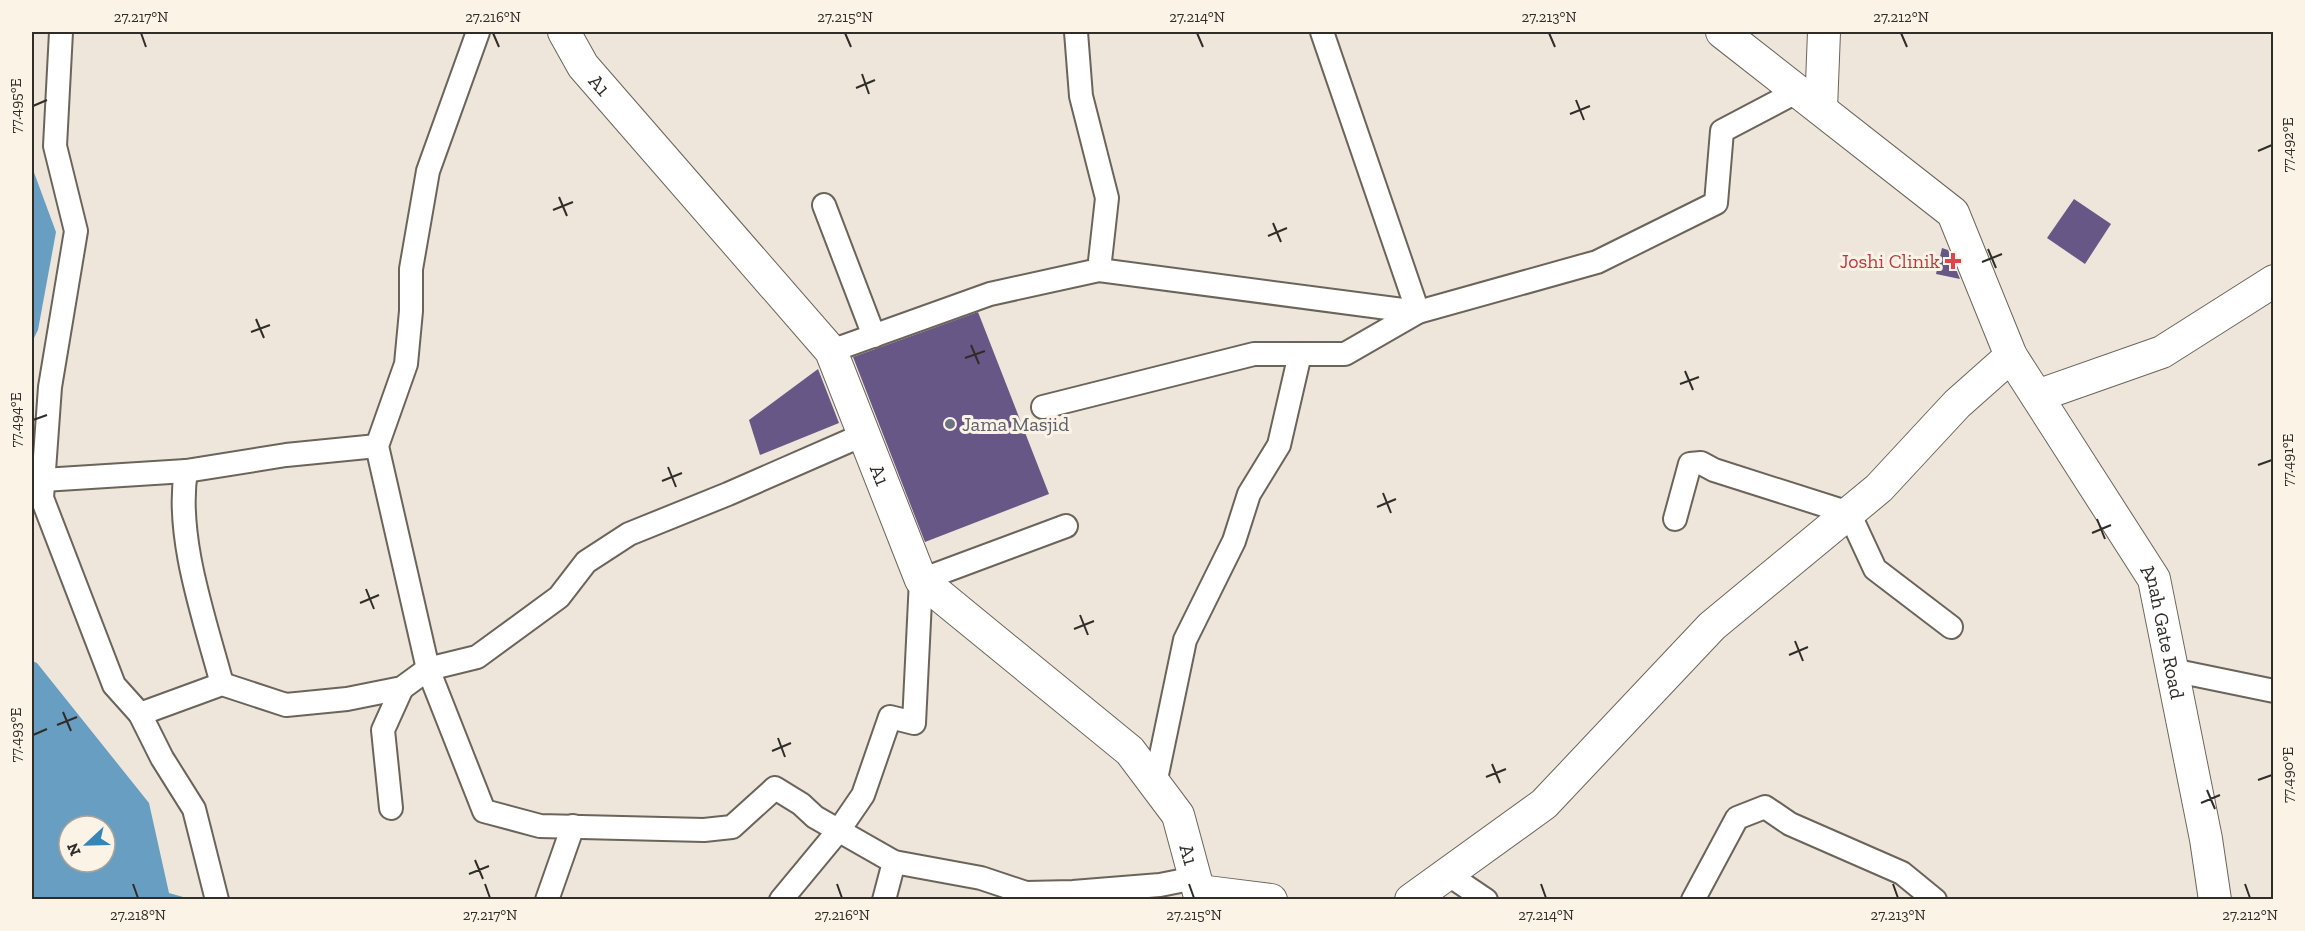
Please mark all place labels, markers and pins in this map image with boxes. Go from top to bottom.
place label: Joshi Clinik [1840,249,1941,273]
marker: Joshi Clinik [1944,252,1962,270]
place label: Jama Masjid [962,412,1069,436]
marker: Jama Masjid [943,417,957,431]

